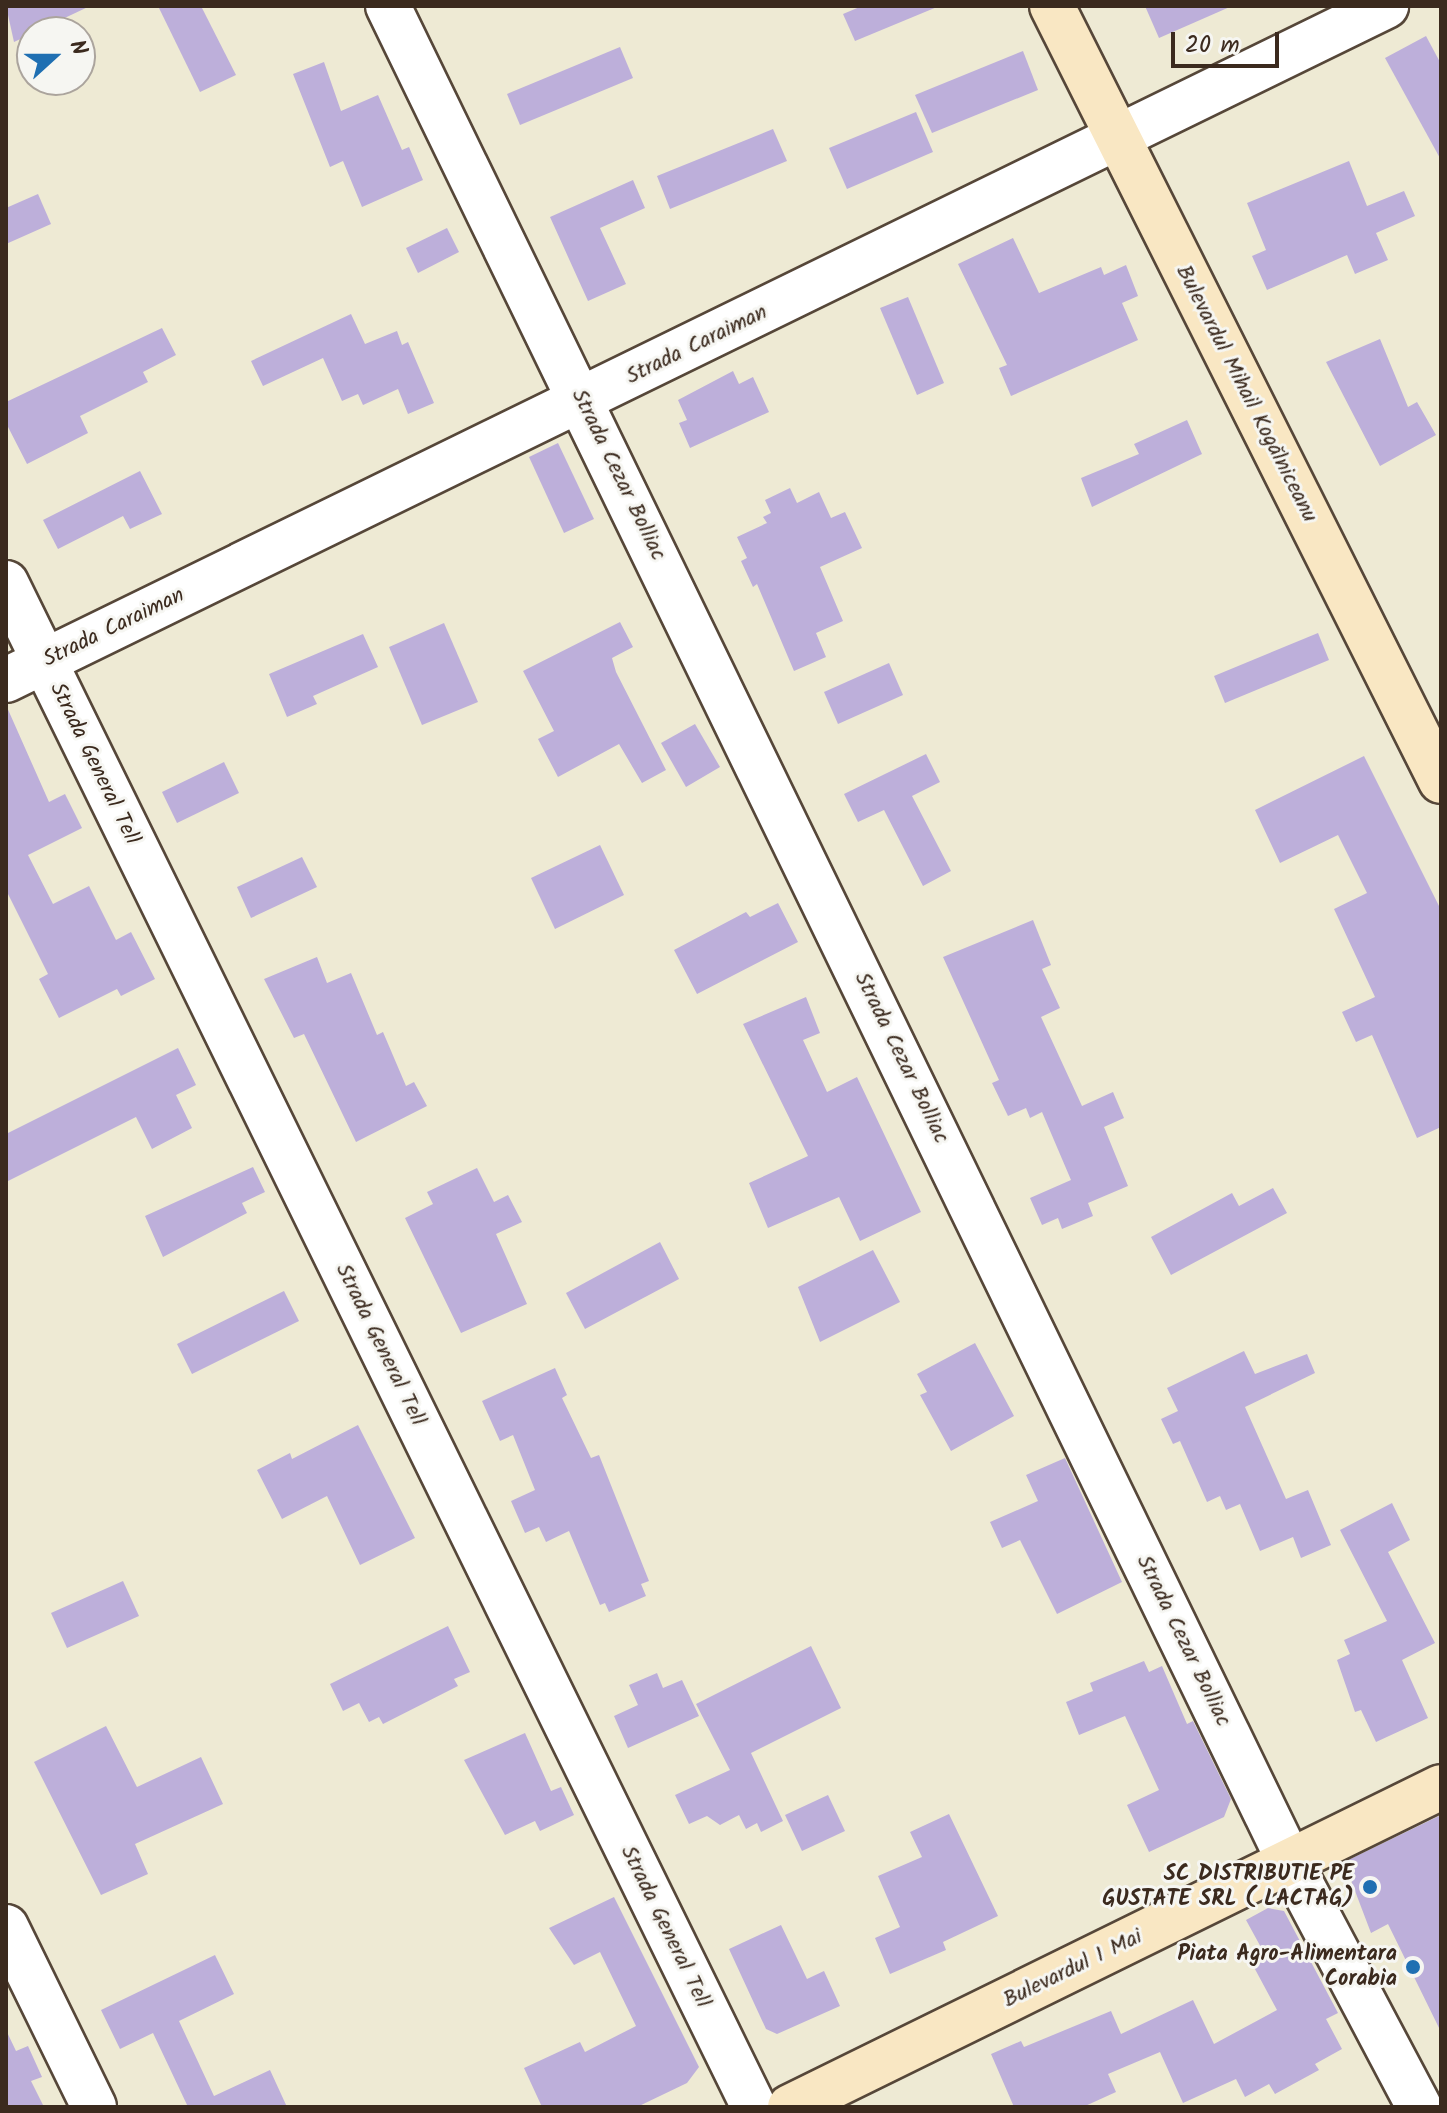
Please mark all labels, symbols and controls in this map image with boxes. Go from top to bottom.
north arrow [16,16,96,96]
scale bar [1175,16,1283,66]
text: 20 m [1185,26,1240,65]
text: N [58,35,96,61]
street label: Bulevardul Mihail Kogălniceanu [1170,261,1322,527]
street label: Strada Caraiman [622,299,772,391]
street label: Strada Cezar Bolliac [565,385,671,565]
street label: Strada Caraiman [39,582,189,674]
street label: Strada General Tell [43,679,145,849]
street label: Strada Cezar Bolliac [848,968,954,1148]
street label: Strada General Tell [329,1260,431,1430]
street label: Strada Cezar Bolliac [1130,1551,1236,1731]
street label: Strada General Tell [614,1842,716,2012]
place label: SC DISTRIBUTIE PE GUSTATE SRL ( LACTAG) [1102,1861,1354,1912]
marker: SC DISTRIBUTIE PE GUSTATE SRL ( LACTAG) [1361,1878,1379,1896]
street label: Bulevardul 1 Mai [999,1924,1147,2014]
place label: Piata Agro-Alimentara Corabia [1178,1941,1397,1992]
marker: Piata Agro-Alimentara Corabia [1404,1958,1422,1976]

